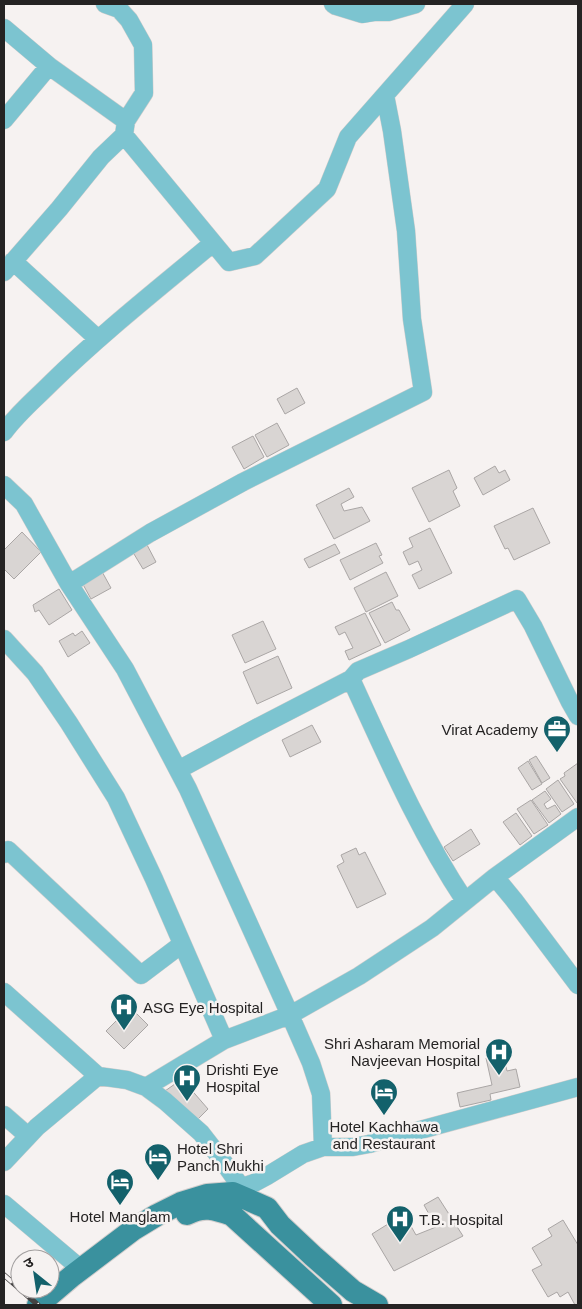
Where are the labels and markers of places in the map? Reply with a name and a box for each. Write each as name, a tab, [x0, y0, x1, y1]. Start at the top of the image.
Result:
office icon: Virat Academy	[542, 714, 572, 753]
place label: Virat Academy	[442, 721, 538, 738]
hospital icon: ASG Eye Hospital	[109, 992, 139, 1031]
place label: ASG Eye Hospital	[143, 999, 263, 1016]
place label: Shri Asharam Memorial Navjeevan Hospital	[324, 1035, 480, 1069]
hospital icon: Shri Asharam Memorial Navjeevan Hospital	[484, 1037, 514, 1076]
place label: Drishti Eye Hospital	[206, 1061, 279, 1095]
hospital icon: Drishti Eye Hospital	[172, 1063, 202, 1102]
hotel icon: Hotel Kachhawa and Restaurant	[369, 1077, 399, 1116]
place label: Hotel Kachhawa and Restaurant	[329, 1118, 439, 1152]
place label: Hotel Shri Panch Mukhi	[177, 1140, 264, 1174]
hotel icon: Hotel Shri Panch Mukhi	[143, 1142, 173, 1181]
hotel icon: Hotel Manglam	[105, 1167, 135, 1206]
hospital icon: T.B. Hospital	[385, 1204, 415, 1243]
place label: Hotel Manglam	[70, 1208, 170, 1225]
place label: T.B. Hospital	[419, 1211, 503, 1228]

